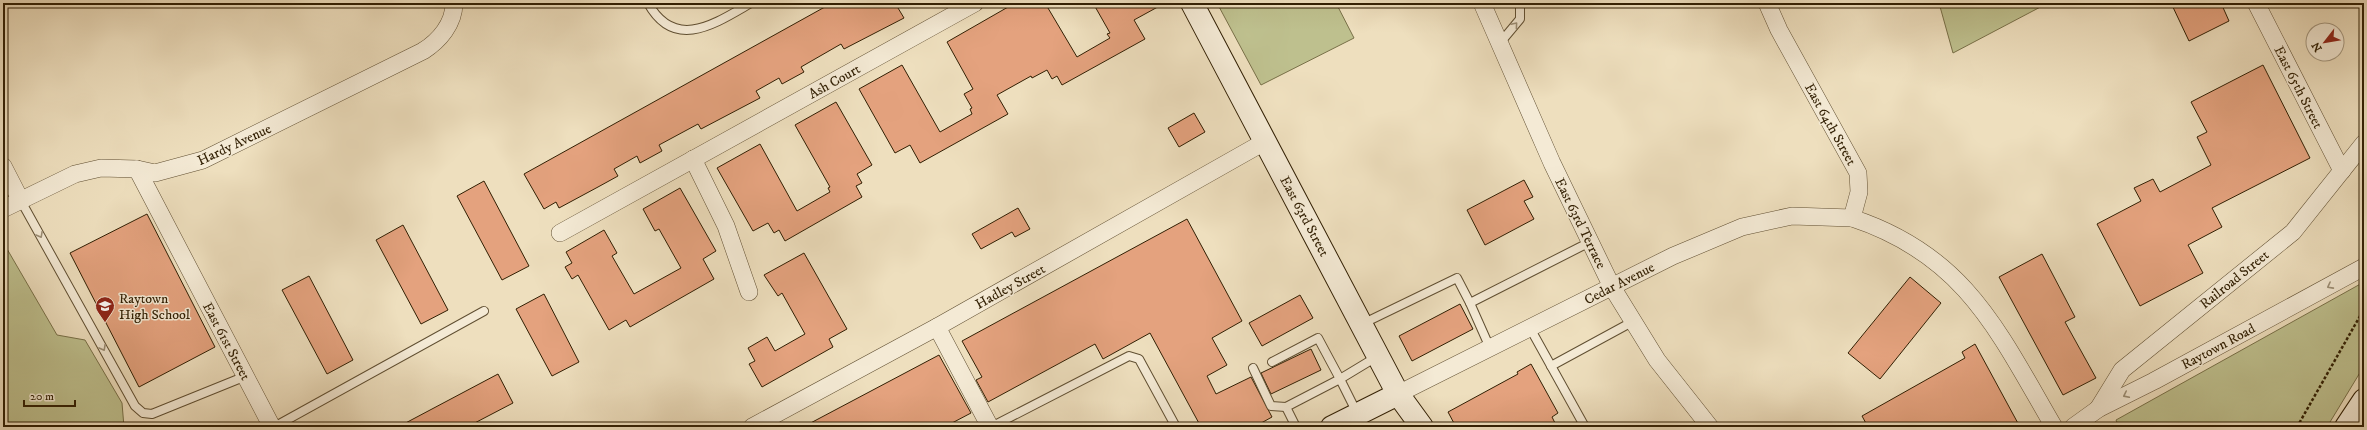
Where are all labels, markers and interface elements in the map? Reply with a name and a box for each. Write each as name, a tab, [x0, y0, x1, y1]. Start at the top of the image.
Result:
one-way arrow	[1510, 22, 1518, 30]
north arrow	[2305, 22, 2345, 62]
text: N	[2309, 39, 2326, 54]
street label: East 65th Street	[2270, 43, 2327, 132]
street label: Ash Court	[805, 60, 864, 103]
street label: East 64th Street	[1800, 80, 1860, 169]
street label: Hardy Avenue	[194, 120, 275, 170]
street label: East 63rd Street	[1275, 173, 1333, 260]
street label: East 63rd Terrace	[1550, 175, 1610, 272]
one-way arrow	[35, 231, 43, 238]
street label: Railroad Street	[2196, 246, 2273, 313]
street label: Cedar Avenue	[1581, 258, 1658, 309]
street label: Hadley Street	[972, 260, 1049, 314]
one-way arrow	[2327, 281, 2334, 288]
place label: Raytown High School	[119, 290, 191, 324]
school or university icon: Raytown High School	[94, 295, 116, 323]
street label: East 61st Street	[198, 299, 254, 384]
street label: Raytown Road	[2178, 320, 2259, 374]
one-way arrow	[99, 344, 106, 352]
scale bar	[24, 382, 75, 408]
text: 20 m	[30, 389, 54, 404]
one-way arrow	[2123, 390, 2130, 398]

